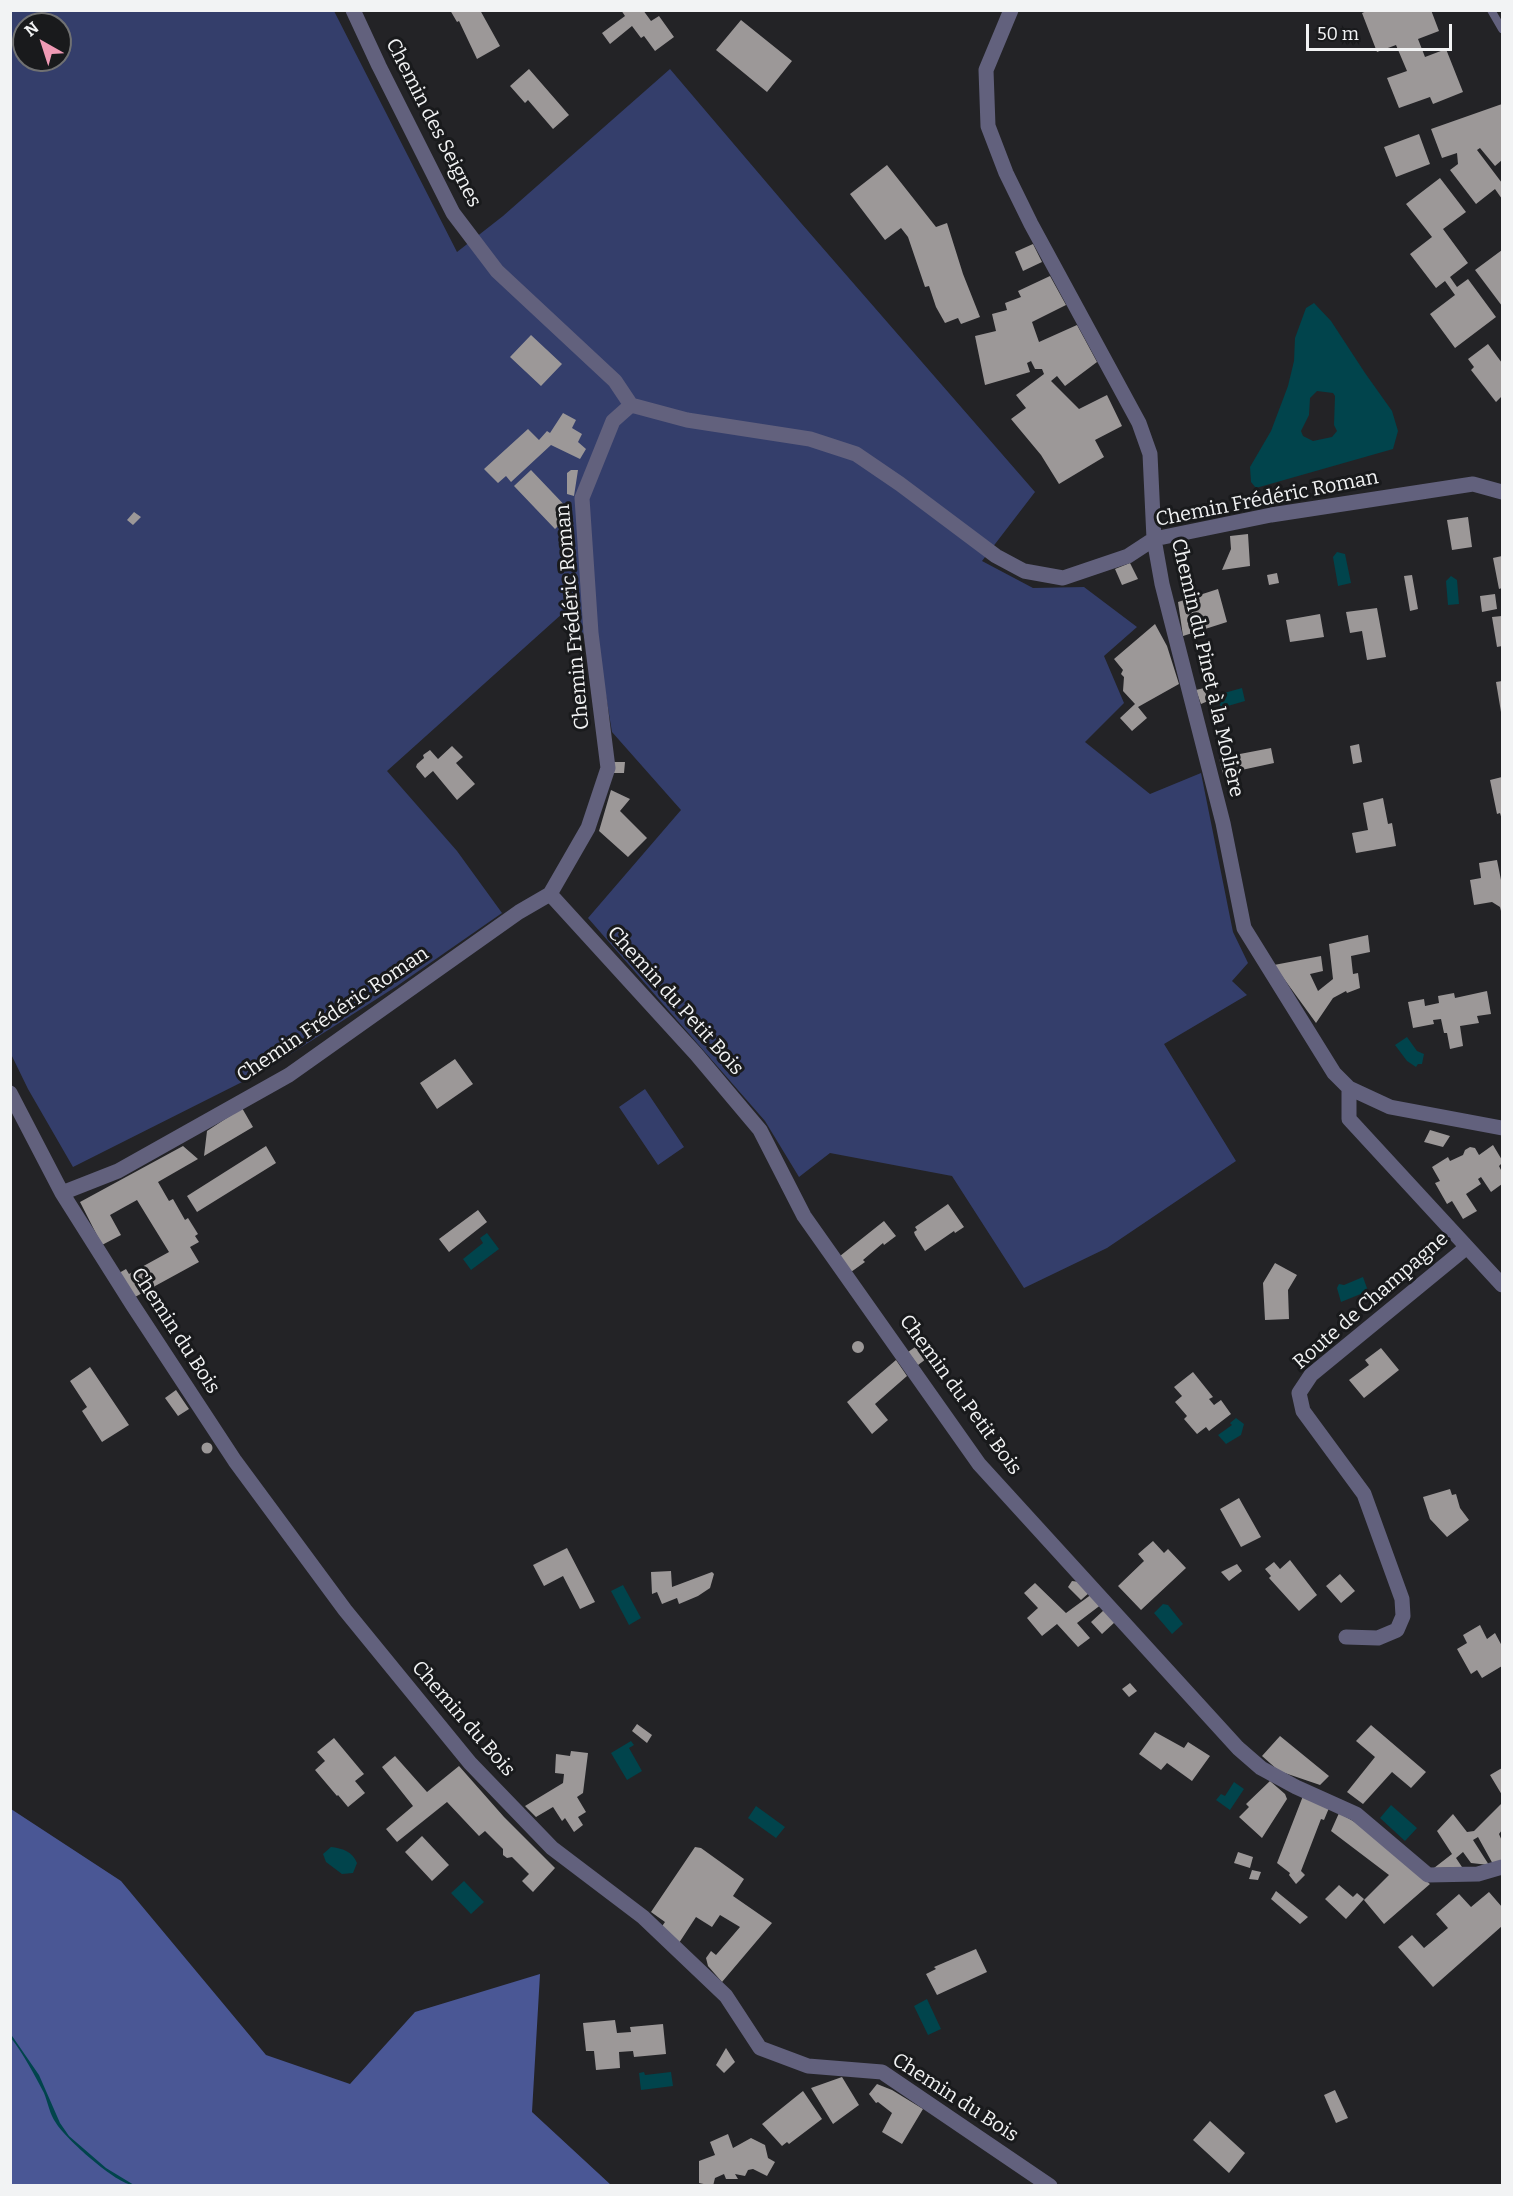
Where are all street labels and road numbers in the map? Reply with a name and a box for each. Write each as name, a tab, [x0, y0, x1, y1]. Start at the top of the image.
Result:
street label: Chemin des Seignes	[380, 34, 486, 212]
street label: Chemin Frédéric Roman	[1154, 466, 1380, 532]
street label: Chemin Frédéric Roman	[551, 503, 595, 731]
street label: Chemin du Pinet à la Molière	[1166, 536, 1248, 800]
street label: Chemin du Petit Bois	[602, 922, 748, 1080]
street label: Chemin Frédéric Roman	[233, 942, 433, 1088]
street label: Route de Champagne	[1289, 1227, 1453, 1375]
street label: Chemin du Bois	[125, 1264, 225, 1398]
street label: Chemin du Petit Bois	[894, 1310, 1026, 1480]
street label: Chemin du Bois	[406, 1656, 520, 1782]
street label: Chemin du Bois	[888, 2048, 1022, 2148]

